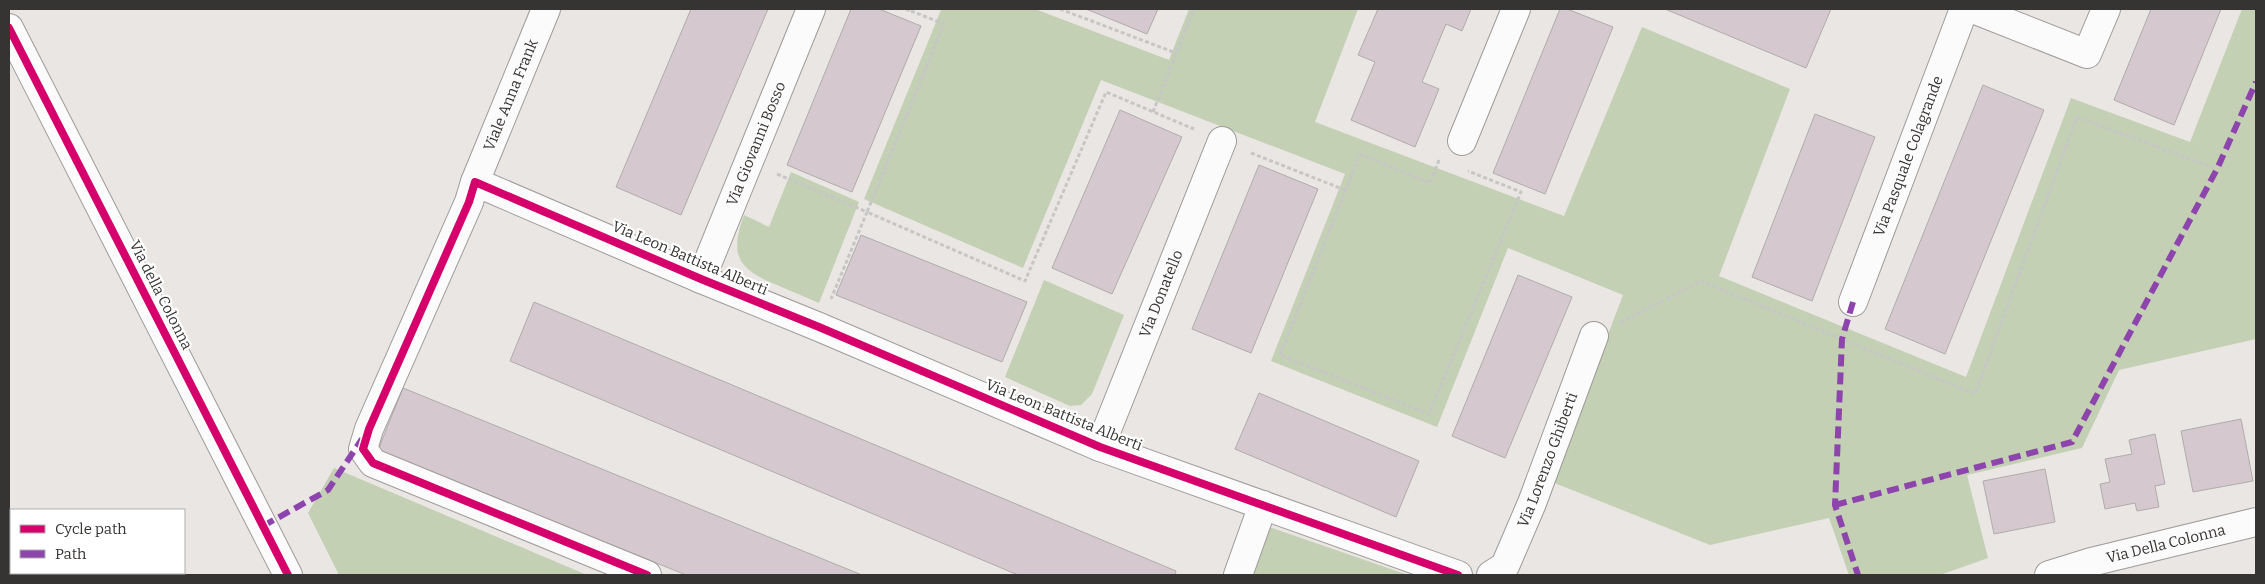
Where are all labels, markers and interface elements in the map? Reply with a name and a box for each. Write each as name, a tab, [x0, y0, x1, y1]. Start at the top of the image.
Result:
street label: Viale Anna Frank	[480, 36, 542, 153]
street label: Via Pasquale Colagrande	[1870, 73, 1947, 239]
street label: Via Giovanni Bosso	[723, 79, 789, 209]
street label: Via Leon Battista Alberti	[609, 217, 771, 299]
street label: Via della Colonna	[126, 237, 196, 353]
street label: Via Donatello	[1136, 247, 1187, 340]
street label: Via Leon Battista Alberti	[983, 375, 1145, 455]
street label: Via Lorenzo Ghiberti	[1514, 389, 1581, 530]
legend	[10, 509, 185, 574]
text: Cycle path	[55, 520, 127, 538]
street label: Via Della Colonna	[2105, 521, 2227, 567]
text: Path	[55, 545, 87, 563]

